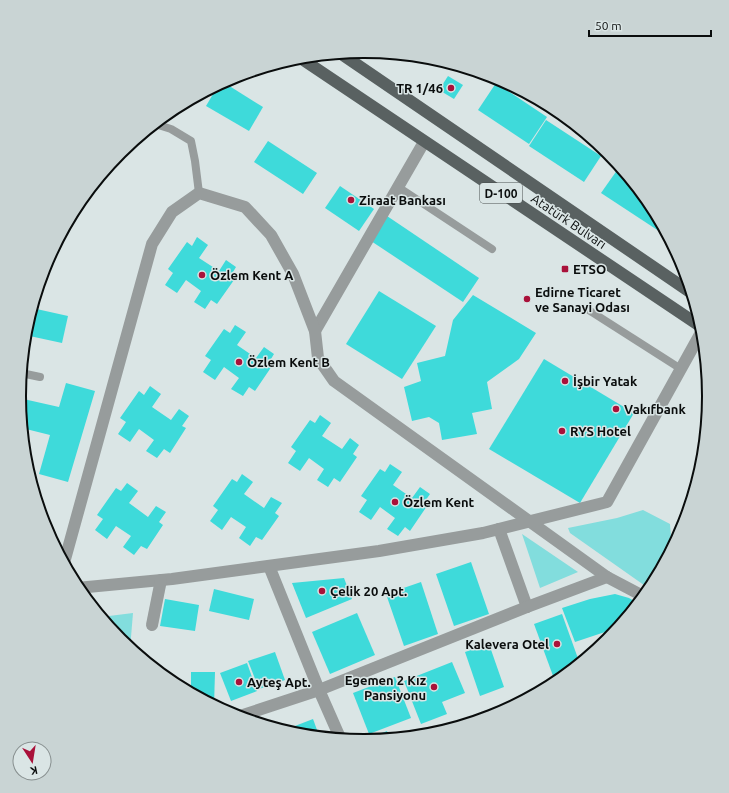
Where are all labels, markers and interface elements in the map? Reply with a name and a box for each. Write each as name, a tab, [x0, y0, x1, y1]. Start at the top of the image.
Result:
scale bar	[589, 12, 711, 38]
text: 50 m	[595, 19, 622, 32]
place label: TR 1/46	[396, 81, 443, 95]
marker: TR 1/46	[446, 83, 456, 93]
road number: D-100	[480, 183, 522, 203]
street label: Atatürk Bulvarı	[529, 191, 609, 251]
place label: Ziraat Bankası	[359, 193, 446, 207]
marker: Ziraat Bankası	[346, 195, 356, 205]
place label: ETSO	[573, 262, 606, 276]
marker: ETSO	[560, 264, 570, 274]
place label: Özlem Kent A	[210, 268, 294, 282]
marker: Özlem Kent A	[197, 270, 207, 280]
place label: Edirne Ticaret ve Sanayi Odası	[535, 285, 630, 314]
marker: Edirne Ticaret ve Sanayi Odası	[522, 294, 532, 304]
place label: Özlem Kent B	[247, 355, 330, 369]
marker: Özlem Kent B	[234, 357, 244, 367]
place label: İşbir Yatak	[573, 374, 638, 390]
marker: İşbir Yatak	[560, 376, 570, 386]
place label: Vakıfbank	[624, 402, 686, 416]
marker: Vakıfbank	[611, 404, 621, 414]
place label: RYS Hotel	[570, 424, 631, 438]
marker: RYS Hotel	[557, 426, 567, 436]
place label: Özlem Kent	[403, 495, 475, 509]
marker: Özlem Kent	[390, 497, 400, 507]
place label: Çelik 20 Apt.	[330, 584, 407, 599]
marker: Çelik 20 Apt.	[317, 586, 327, 596]
place label: Kalevera Otel	[465, 637, 549, 651]
marker: Kalevera Otel	[552, 639, 562, 649]
place label: Egemen 2 Kız Pansiyonu	[345, 673, 426, 702]
place label: Ayteş Apt.	[247, 675, 311, 691]
marker: Ayteş Apt.	[234, 677, 244, 687]
marker: Egemen 2 Kız Pansiyonu	[429, 682, 439, 692]
north arrow	[12, 741, 52, 781]
text: K	[29, 764, 39, 778]

